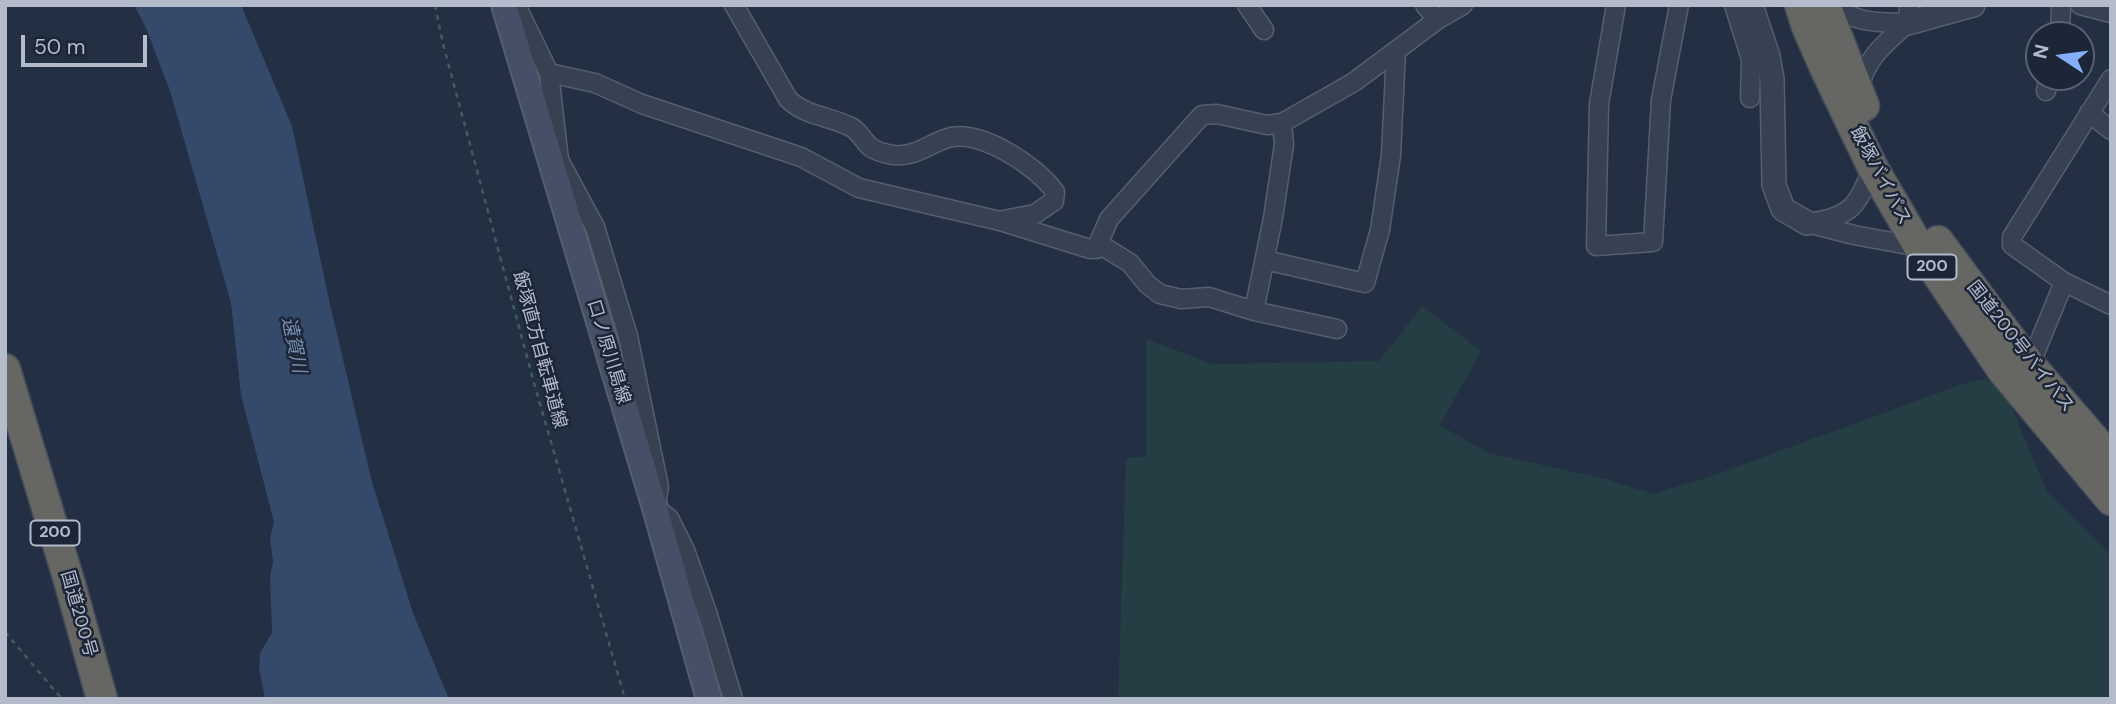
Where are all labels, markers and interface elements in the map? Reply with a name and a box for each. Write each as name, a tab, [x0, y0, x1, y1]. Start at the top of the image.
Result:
scale bar	[24, 21, 150, 65]
north arrow	[2025, 21, 2095, 91]
text: 50 m	[34, 33, 85, 61]
text: N	[2027, 42, 2055, 61]
street label: 飯塚バイパス	[1845, 123, 1915, 229]
road number: 200	[1908, 255, 1956, 280]
street label: 飯塚直方自転車道線	[508, 269, 570, 431]
street label: 国道200号バイパス	[1962, 277, 2078, 417]
street label: 口ノ原川島線	[582, 297, 634, 407]
water label: 遠賀川	[276, 315, 310, 375]
road number: 200	[30, 520, 80, 546]
street label: 国道200号	[55, 568, 101, 660]

